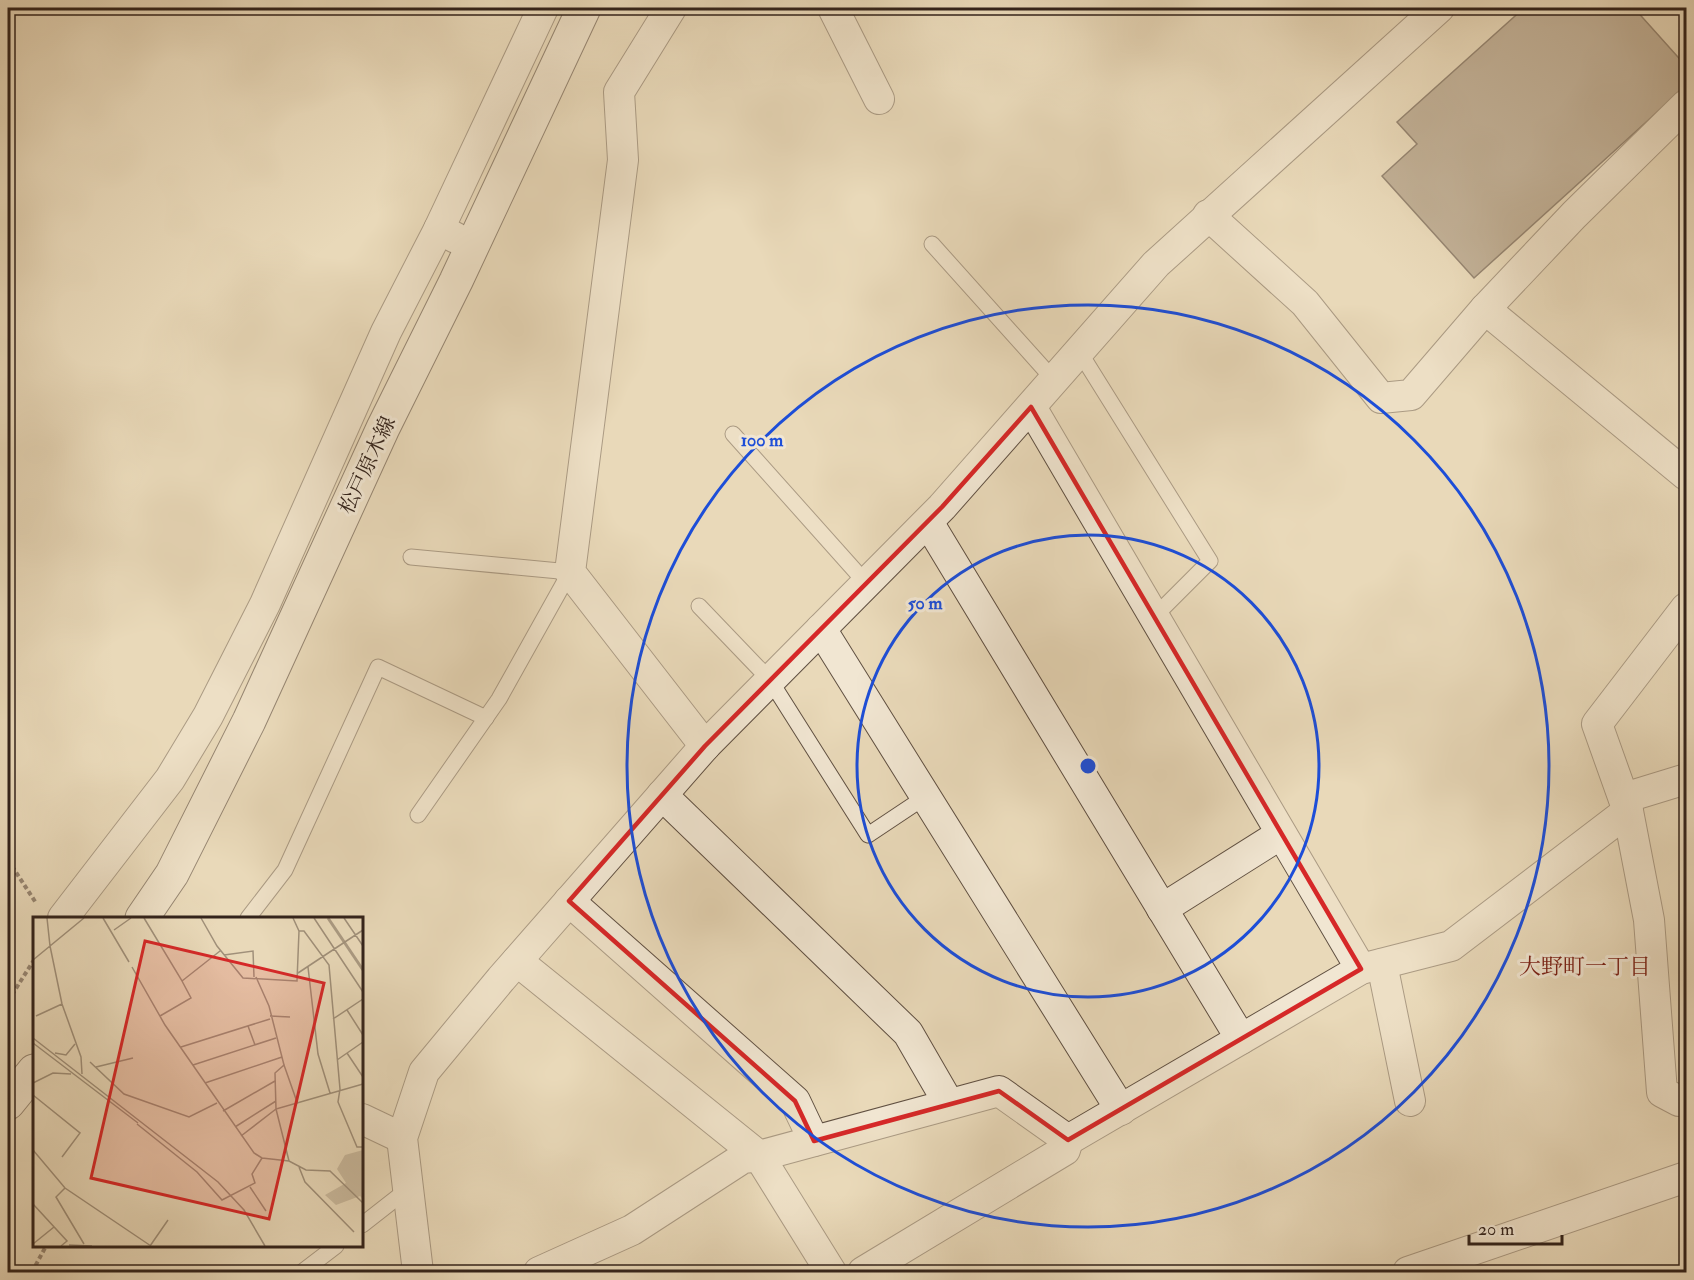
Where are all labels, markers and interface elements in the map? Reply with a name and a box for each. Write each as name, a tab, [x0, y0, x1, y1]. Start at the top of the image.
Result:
street label: 松戸原木線	[333, 412, 402, 518]
text: 100 m	[741, 429, 784, 452]
text: 50 m	[908, 592, 943, 615]
centre of rings	[1078, 756, 1098, 776]
inset map	[33, 917, 363, 1247]
district label: 大野町一丁目	[1519, 953, 1651, 981]
scale bar	[1469, 1208, 1562, 1246]
text: 20 m	[1478, 1218, 1514, 1241]

